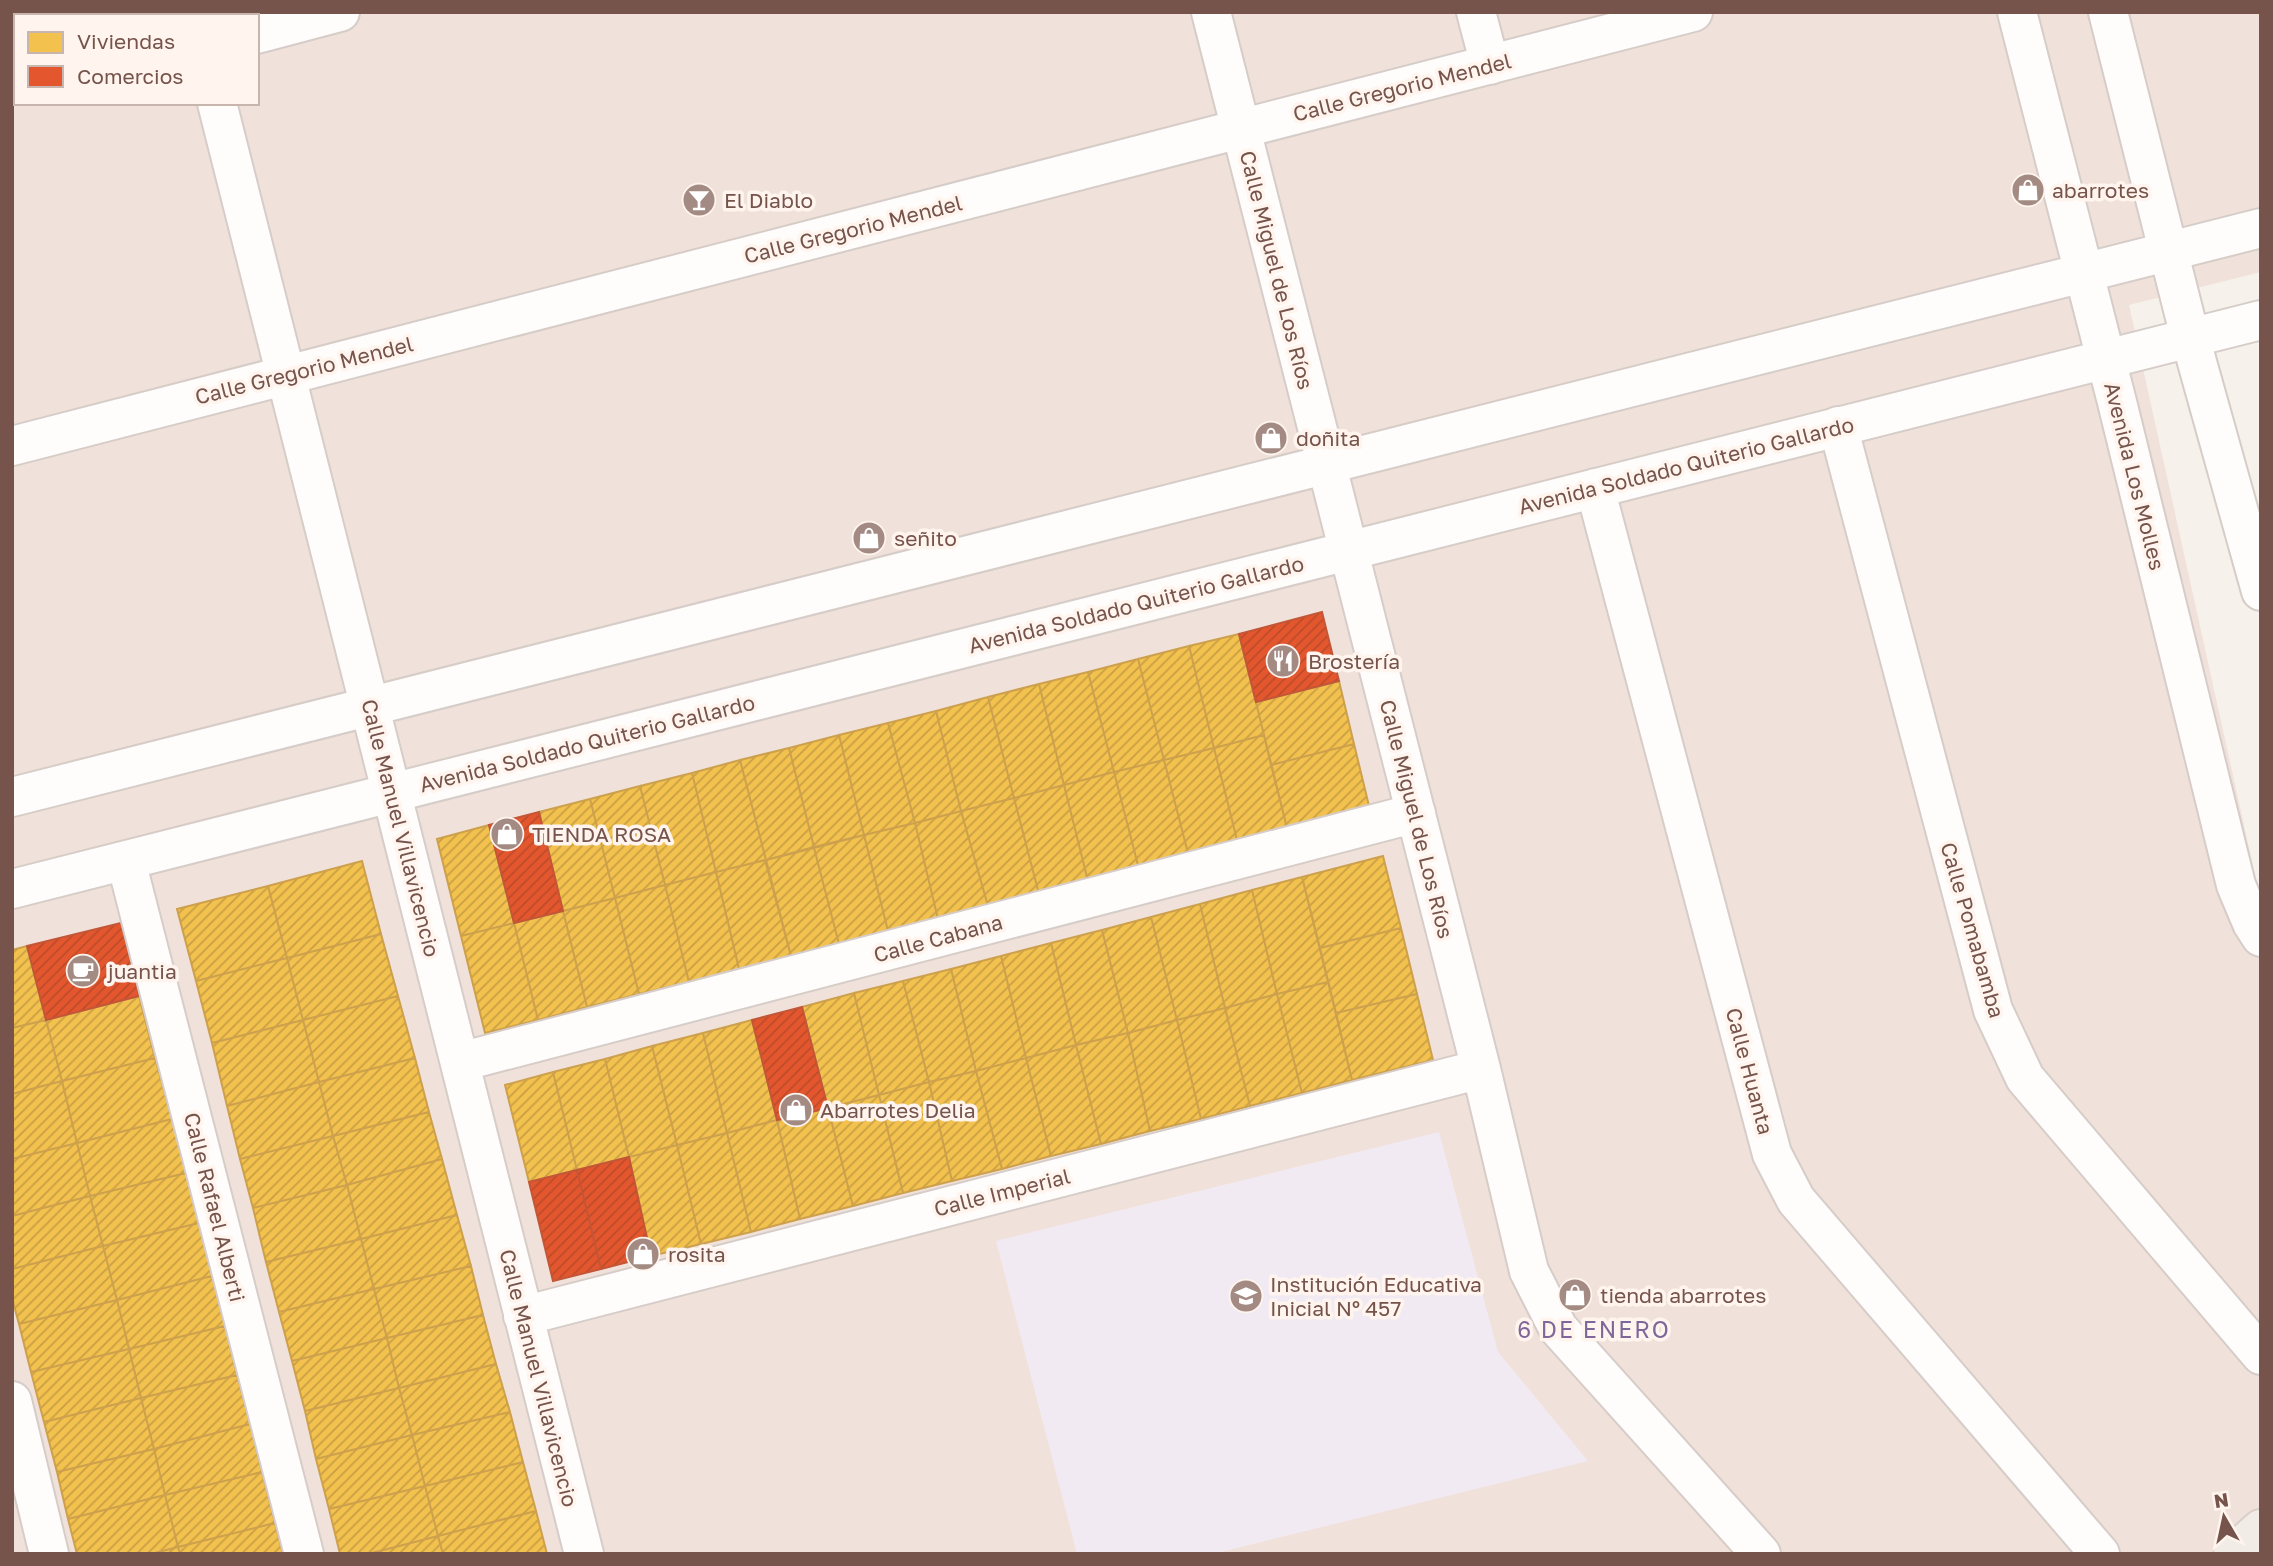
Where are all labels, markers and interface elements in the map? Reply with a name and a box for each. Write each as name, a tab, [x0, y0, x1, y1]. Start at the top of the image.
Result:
legend	[14, 14, 259, 105]
text: Viviendas	[77, 28, 175, 54]
street label: Calle Gregorio Mendel	[1290, 47, 1514, 127]
text: Comercios	[77, 63, 183, 89]
street label: Calle Miguel de Los Ríos	[1235, 148, 1319, 392]
shop icon: abarrotes	[2009, 171, 2047, 209]
place label: abarrotes	[2052, 177, 2149, 203]
bar icon: El Diablo	[680, 181, 718, 219]
place label: El Diablo	[724, 187, 813, 213]
street label: Calle Gregorio Mendel	[741, 189, 965, 269]
street label: Calle Gregorio Mendel	[192, 330, 416, 410]
street label: Avenida Los Molles	[2099, 379, 2171, 573]
street label: Avenida Soldado Quiterio Gallardo	[1516, 411, 1856, 519]
shop icon: doñita	[1252, 419, 1290, 457]
place label: doñita	[1296, 425, 1360, 451]
shop icon: señito	[850, 519, 888, 557]
place label: señito	[894, 525, 957, 551]
street label: Avenida Soldado Quiterio Gallardo	[966, 550, 1306, 658]
restaurant icon: Brostería	[1264, 642, 1302, 680]
place label: Brostería	[1308, 648, 1400, 674]
street label: Avenida Soldado Quiterio Gallardo	[417, 689, 757, 797]
street label: Calle Manuel Villavicencio	[356, 696, 446, 960]
street label: Calle Miguel de Los Ríos	[1375, 697, 1459, 941]
shop icon: TIENDA ROSA	[488, 815, 526, 853]
place label: TIENDA ROSA	[532, 821, 671, 847]
street label: Calle Pomabamba	[1935, 839, 2011, 1021]
street label: Calle Cabana	[871, 908, 1005, 968]
cafe icon: juantia	[64, 952, 102, 990]
place label: juantia	[107, 958, 177, 984]
street label: Calle Huanta	[1721, 1005, 1779, 1137]
shop icon: Abarrotes Delia	[777, 1091, 815, 1129]
place label: Abarrotes Delia	[820, 1097, 976, 1123]
street label: Calle Rafael Alberti	[179, 1110, 251, 1304]
street label: Calle Imperial	[931, 1163, 1073, 1221]
shop icon: rosita	[624, 1235, 662, 1273]
place label: rosita	[668, 1241, 726, 1267]
street label: Calle Manuel Villavicencio	[494, 1246, 584, 1510]
place label: Institución Educativa Inicial Nº 457	[1270, 1271, 1482, 1321]
shop icon: tienda abarrotes	[1556, 1276, 1594, 1314]
school or university icon: Institución Educativa Inicial Nº 457	[1227, 1277, 1265, 1315]
place label: tienda abarrotes	[1600, 1282, 1766, 1308]
district label: 6 DE ENERO	[1517, 1315, 1671, 1343]
north arrow	[2189, 1482, 2259, 1552]
text: N	[2212, 1487, 2230, 1512]

